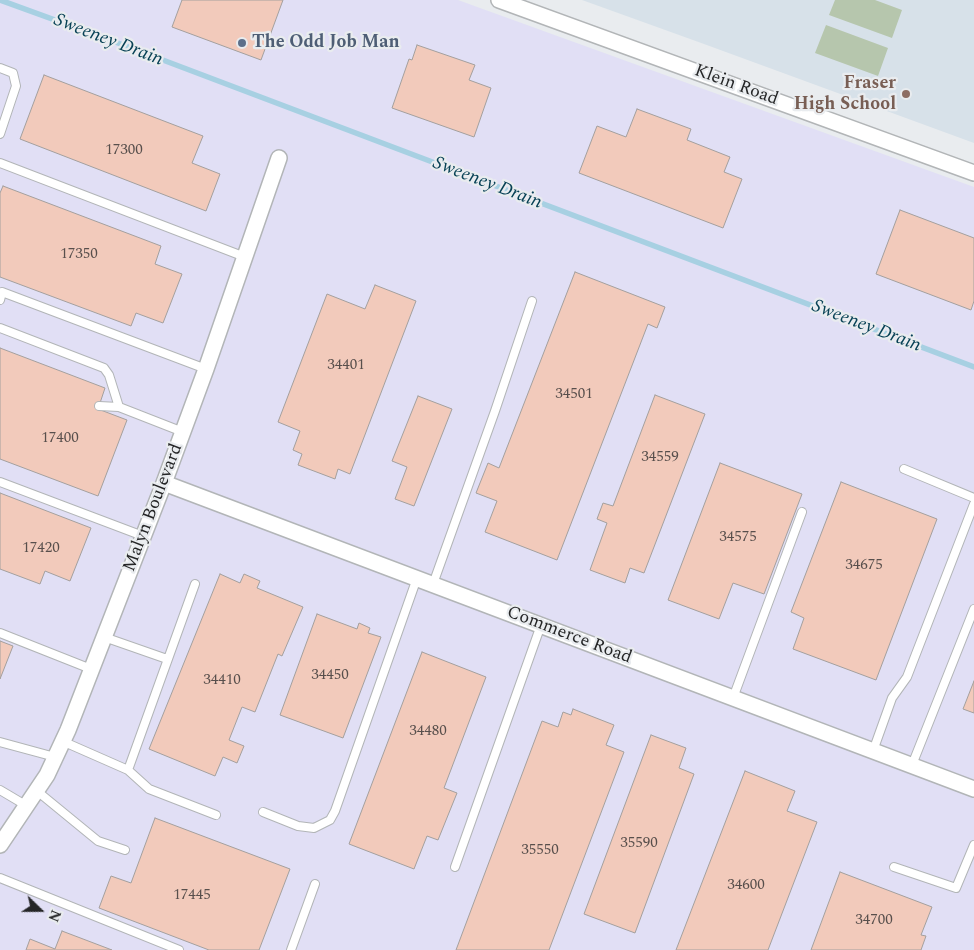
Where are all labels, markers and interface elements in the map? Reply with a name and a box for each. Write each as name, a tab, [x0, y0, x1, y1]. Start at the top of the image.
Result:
water label: Sweeney Drain	[50, 10, 166, 72]
place label: The Odd Job Man	[252, 32, 400, 54]
marker: The Odd Job Man	[236, 37, 248, 49]
street label: Klein Road	[691, 61, 781, 111]
place label: Fraser High School	[794, 73, 896, 116]
marker: Fraser High School	[900, 88, 912, 100]
house number: 17300	[105, 142, 143, 160]
water label: Sweeney Drain	[429, 153, 545, 215]
house number: 17350	[60, 246, 98, 264]
water label: Sweeney Drain	[808, 296, 924, 358]
house number: 34401	[327, 357, 365, 375]
house number: 34501	[555, 386, 593, 404]
house number: 17400	[41, 430, 79, 448]
street label: Malyn Boulevard	[120, 441, 188, 575]
house number: 34559	[641, 449, 679, 467]
house number: 34575	[719, 529, 757, 547]
house number: 17420	[22, 540, 60, 558]
house number: 34675	[845, 557, 883, 575]
street label: Commerce Road	[504, 602, 634, 670]
house number: 34450	[311, 667, 349, 685]
house number: 34410	[203, 672, 241, 690]
house number: 34480	[409, 723, 447, 741]
house number: 35590	[620, 835, 658, 853]
house number: 35550	[521, 842, 559, 860]
house number: 34600	[727, 877, 765, 895]
north arrow	[15, 885, 65, 935]
house number: 17445	[173, 887, 211, 905]
text: N	[42, 907, 66, 925]
house number: 34700	[855, 912, 893, 930]

